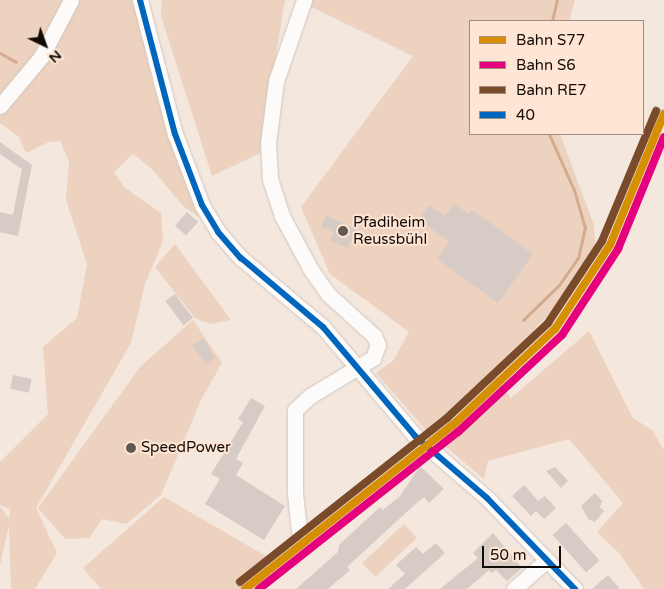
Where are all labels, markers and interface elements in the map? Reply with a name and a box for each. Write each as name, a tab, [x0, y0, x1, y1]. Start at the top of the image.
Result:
north arrow	[20, 20, 70, 70]
legend	[469, 20, 644, 135]
text: Bahn S77	[516, 31, 585, 49]
text: N	[46, 46, 65, 67]
text: Bahn S6	[516, 56, 576, 74]
text: Bahn RE7	[516, 81, 587, 99]
text: 40	[516, 106, 535, 124]
place label: Pfadiheim Reussbühl	[353, 213, 427, 248]
marker: Pfadiheim Reussbühl	[337, 225, 349, 237]
place label: SpeedPower	[141, 439, 231, 457]
marker: SpeedPower	[125, 442, 137, 454]
scale bar	[484, 536, 563, 568]
text: 50 m	[490, 546, 527, 564]

